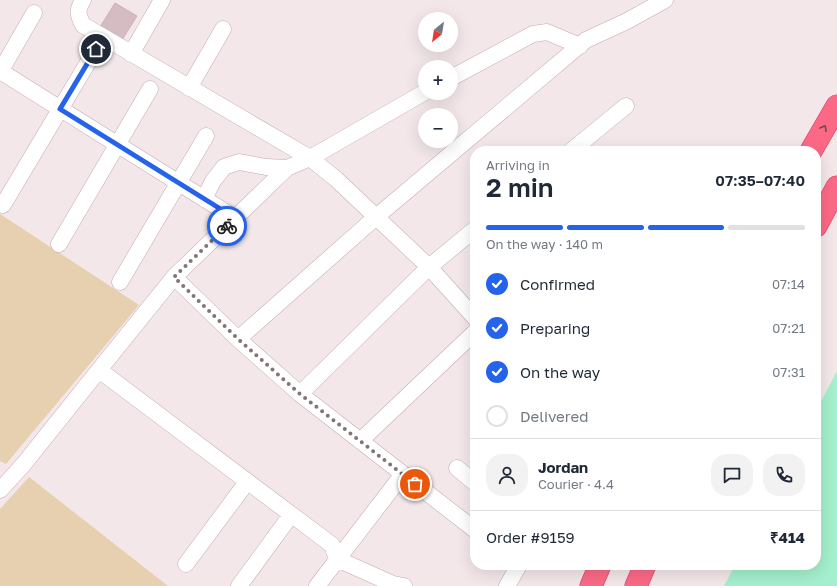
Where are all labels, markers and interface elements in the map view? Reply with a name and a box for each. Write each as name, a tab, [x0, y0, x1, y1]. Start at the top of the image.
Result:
north arrow	[418, 12, 458, 52]
map controls	[418, 12, 458, 148]
pin	[79, 32, 113, 66]
icon: home	[85, 38, 107, 60]
button: +	[418, 60, 458, 100]
button: −	[418, 108, 458, 148]
one-way arrow	[820, 125, 827, 132]
text: Arriving in	[486, 157, 550, 173]
text: 07:35–07:40	[715, 171, 805, 189]
text: 2 min	[486, 172, 554, 203]
courier	[207, 206, 247, 246]
icon: bike	[216, 215, 238, 237]
text: On the way · 140 m	[486, 236, 603, 252]
icon: check	[486, 273, 508, 295]
text: Confirmed	[520, 275, 595, 293]
text: 07:14	[772, 276, 805, 292]
icon: check	[486, 317, 508, 339]
text: Preparing	[520, 319, 590, 337]
text: 07:21	[772, 320, 805, 336]
icon: check	[486, 361, 508, 383]
text: On the way	[520, 363, 600, 381]
text: 07:31	[772, 364, 805, 380]
text: Delivered	[520, 407, 588, 425]
button: person	[486, 454, 528, 496]
button: chat	[711, 454, 753, 496]
button: phone	[763, 454, 805, 496]
text: Jordan	[538, 458, 588, 476]
pin	[398, 467, 432, 501]
icon: bag	[404, 473, 426, 495]
text: Courier · 4.4	[538, 476, 614, 492]
text: Order #9159	[486, 528, 575, 546]
text: ₹414	[770, 528, 805, 546]

